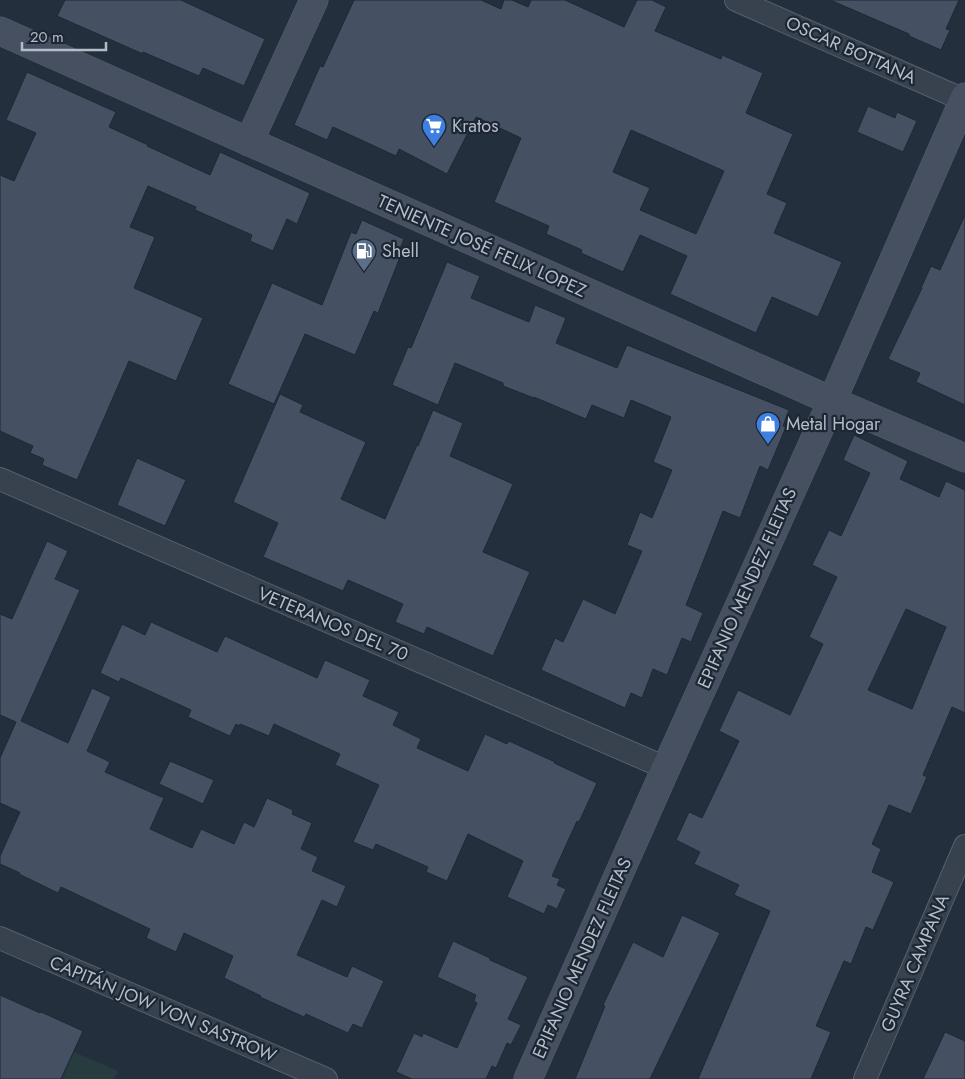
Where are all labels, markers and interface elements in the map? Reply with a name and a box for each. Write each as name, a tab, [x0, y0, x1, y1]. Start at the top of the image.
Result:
street label: OSCAR BOTTANA	[782, 10, 921, 90]
scale bar	[22, 20, 106, 52]
text: 20 m	[30, 26, 64, 48]
supermarket icon: Kratos	[421, 113, 447, 147]
place label: Kratos	[452, 113, 498, 139]
street label: TENIENTE JOSÉ FELIX LOPEZ	[373, 188, 591, 304]
fuel station icon: Shell	[351, 238, 377, 272]
place label: Shell	[382, 238, 419, 264]
shop icon: Metal Hogar	[755, 411, 781, 445]
place label: Metal Hogar	[786, 411, 881, 437]
street label: EPIFANIO MENDEZ FLEITAS	[691, 483, 803, 693]
street label: VETERANOS DEL 70	[254, 581, 413, 668]
street label: EPIFANIO MENDEZ FLEITAS	[526, 853, 638, 1063]
street label: GUYRA CAMPANA	[874, 890, 956, 1036]
street label: CAPITÁN JOW VON SASTROW	[46, 949, 281, 1069]

